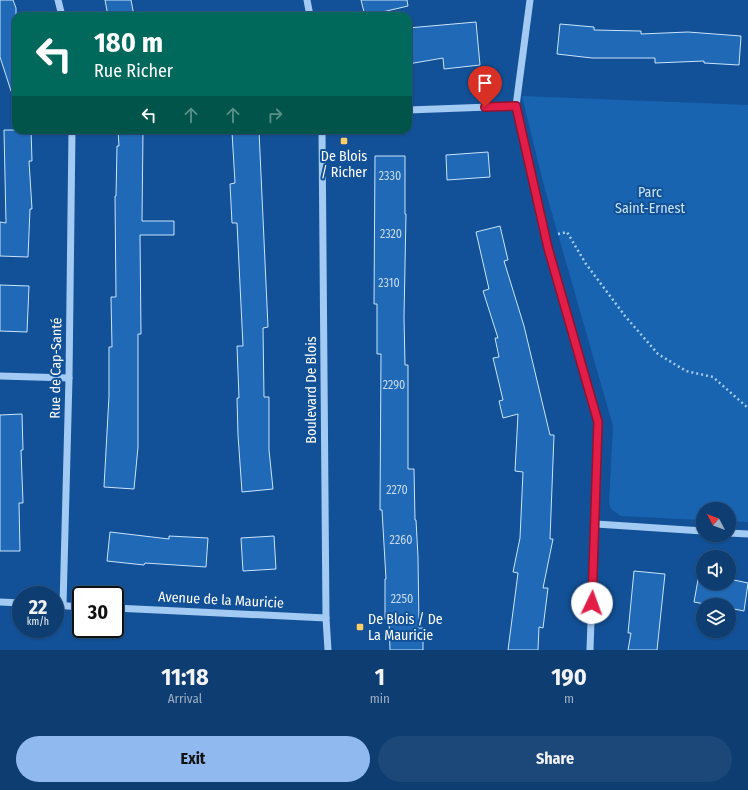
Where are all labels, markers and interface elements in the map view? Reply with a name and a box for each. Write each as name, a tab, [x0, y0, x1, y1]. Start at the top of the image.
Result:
text: 180 m	[94, 26, 163, 59]
icon: left	[28, 28, 80, 80]
text: Rue Richer	[94, 60, 173, 82]
pin	[468, 66, 502, 107]
icon: arrive	[474, 72, 496, 94]
icon: left	[138, 104, 160, 126]
icon: ahead	[180, 104, 202, 126]
icon: ahead	[222, 104, 244, 126]
icon: right	[264, 104, 286, 126]
marker: De Blois / Richer	[339, 136, 349, 146]
place label: De Blois / Richer	[321, 148, 367, 181]
house number: 2330	[379, 169, 401, 183]
park label: Parc Saint-Ernest	[615, 184, 685, 217]
house number: 2320	[380, 227, 402, 241]
house number: 2310	[378, 276, 400, 290]
street label: Rue de Cap-Santé	[47, 317, 65, 419]
street label: Boulevard De Blois	[303, 336, 320, 444]
house number: 2290	[383, 378, 405, 392]
house number: 2270	[386, 483, 408, 497]
north arrow	[696, 502, 736, 542]
map controls	[696, 502, 736, 638]
house number: 2260	[390, 533, 412, 547]
button: sound	[696, 550, 736, 590]
position arrow	[571, 582, 613, 624]
speed limit sign: 30	[72, 586, 124, 638]
street label: Avenue de la Mauricie	[158, 588, 284, 612]
house number: 2250	[391, 592, 413, 606]
text: 22	[29, 595, 47, 619]
button: layers	[696, 598, 736, 638]
place label: De Blois / De La Mauricie	[368, 611, 443, 644]
text: km/h	[27, 616, 49, 628]
marker: De Blois / De La Mauricie	[355, 622, 365, 632]
text: 11:18	[161, 663, 209, 691]
text: 1	[375, 663, 385, 691]
text: 190	[551, 663, 587, 691]
text: Arrival	[168, 691, 202, 706]
text: min	[370, 691, 390, 706]
text: m	[564, 691, 574, 706]
button: Exit	[16, 736, 370, 782]
button: Share	[378, 736, 732, 782]

